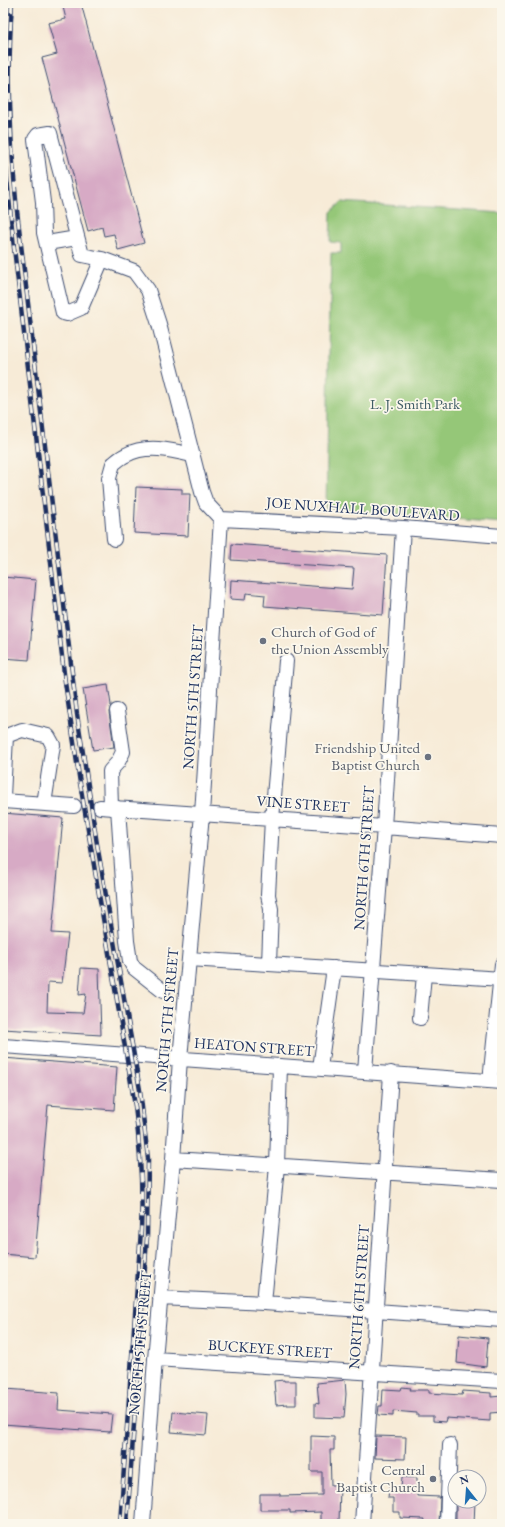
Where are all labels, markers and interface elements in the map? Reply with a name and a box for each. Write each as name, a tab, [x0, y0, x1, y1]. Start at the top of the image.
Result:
park label: L. J. Smith Park	[370, 394, 461, 413]
street label: JOE NUXHALL BOULEVARD	[264, 492, 460, 525]
place label: Church of God of the Union Assembly	[271, 622, 389, 658]
street label: NORTH 5TH STREET	[178, 623, 207, 770]
marker: Church of God of the Union Assembly	[258, 636, 268, 646]
place label: Friendship United Baptist Church	[315, 738, 420, 774]
marker: Friendship United Baptist Church	[423, 752, 433, 762]
street label: NORTH 6TH STREET	[349, 784, 378, 931]
street label: VINE STREET	[256, 791, 351, 816]
street label: NORTH 5TH STREET	[151, 946, 182, 1093]
street label: HEATON STREET	[193, 1033, 316, 1060]
street label: NORTH 6TH STREET	[344, 1223, 373, 1370]
street label: NORTH 5TH STREET	[124, 1269, 155, 1416]
street label: BUCKEYE STREET	[208, 1335, 333, 1362]
place label: Central Baptist Church	[336, 1460, 425, 1496]
north arrow	[447, 1469, 487, 1509]
text: N	[458, 1471, 470, 1487]
marker: Central Baptist Church	[428, 1474, 438, 1484]

